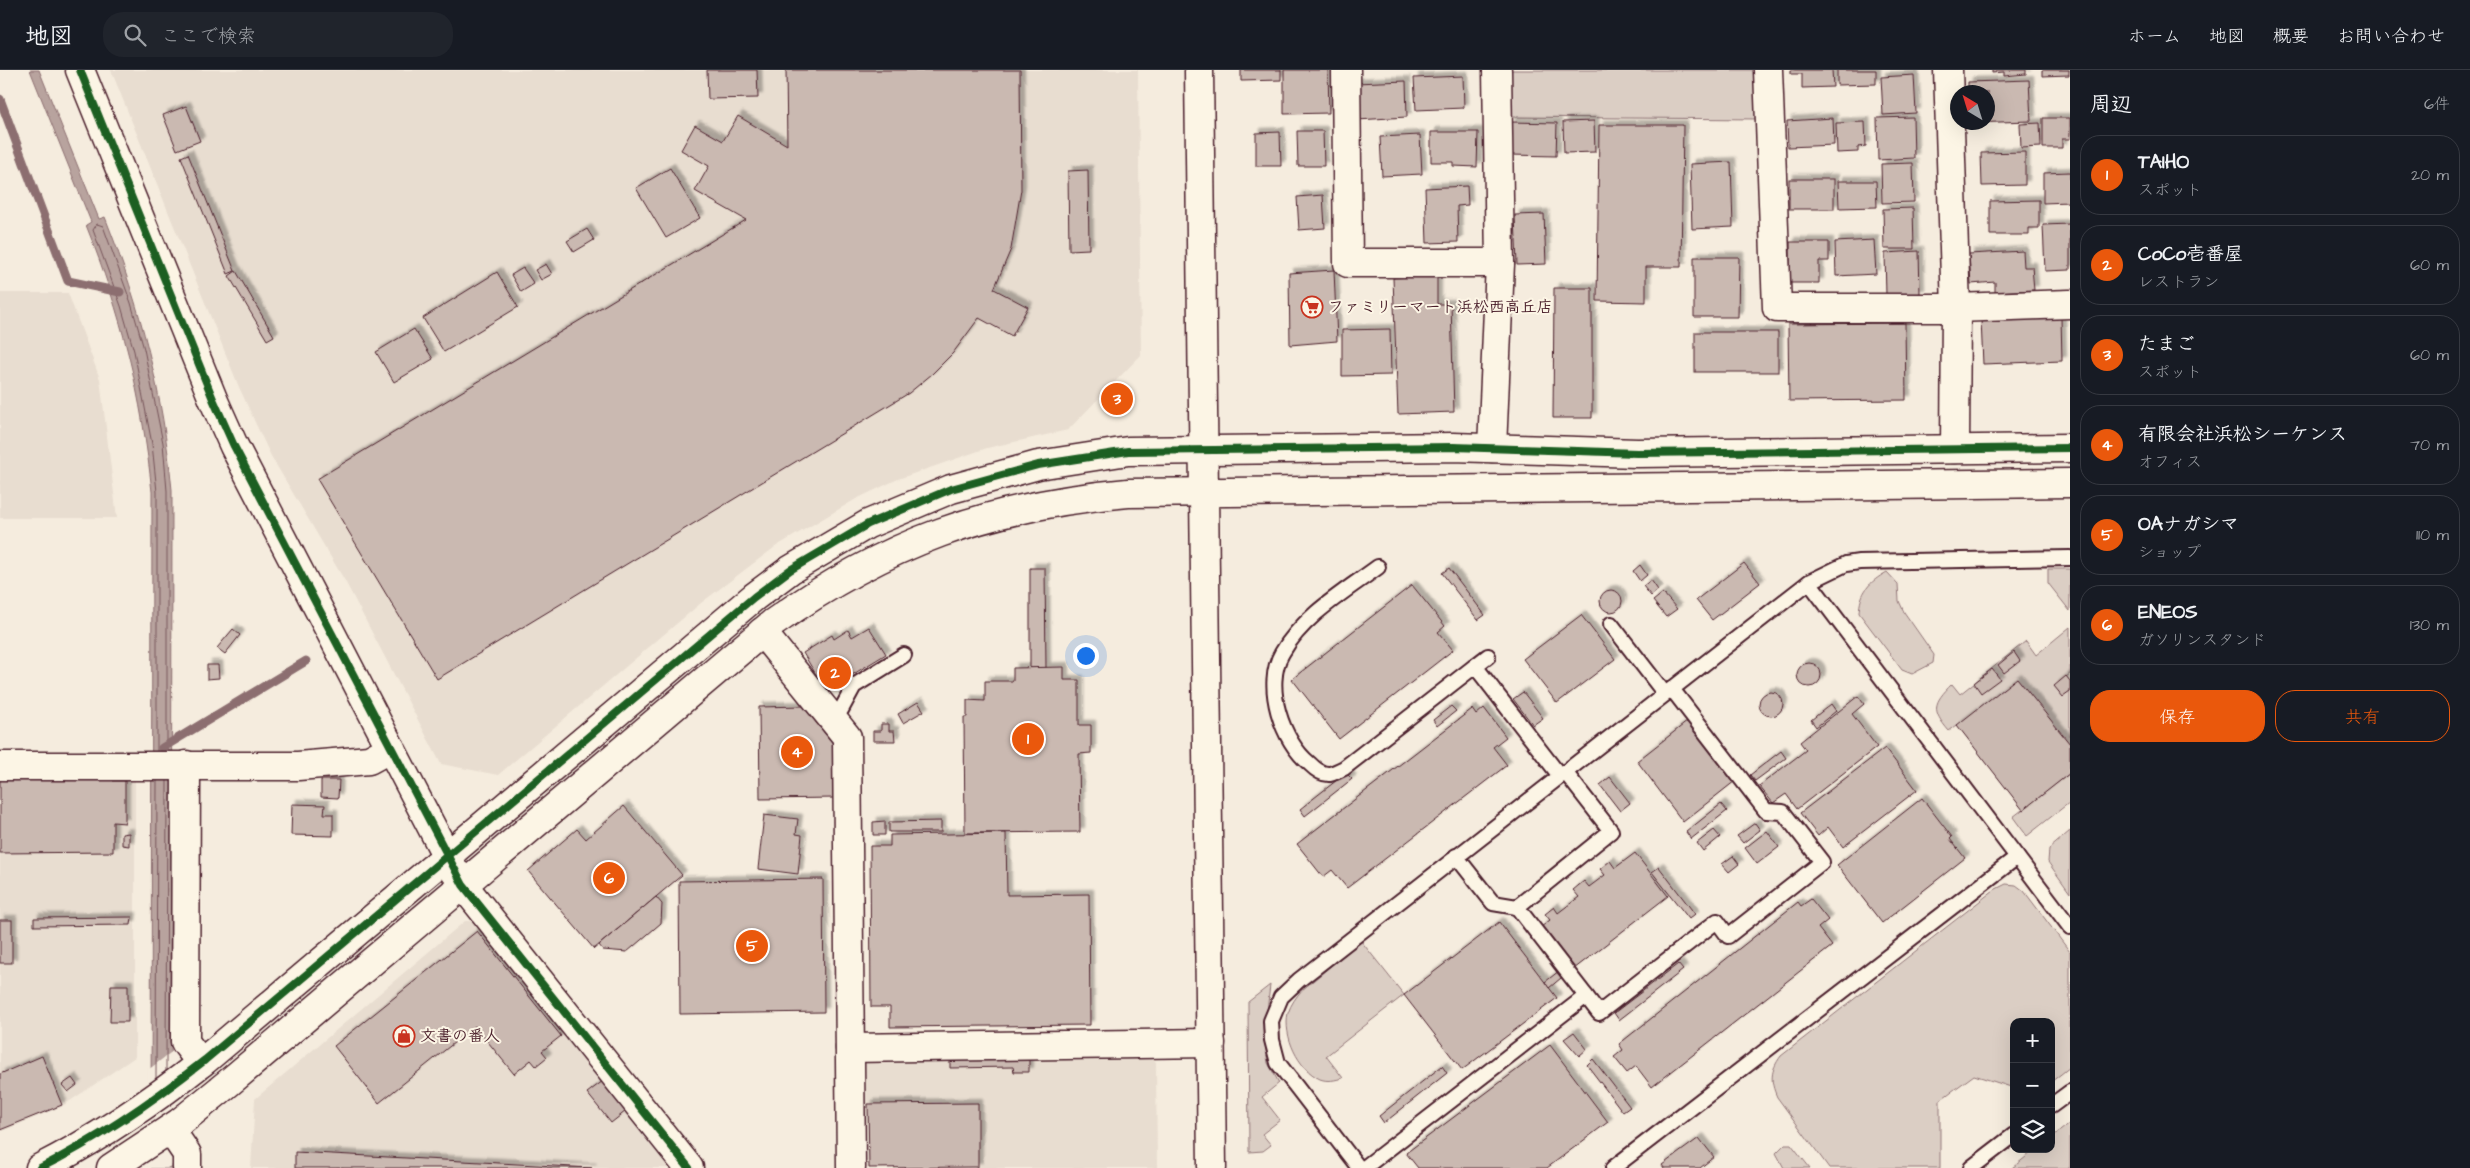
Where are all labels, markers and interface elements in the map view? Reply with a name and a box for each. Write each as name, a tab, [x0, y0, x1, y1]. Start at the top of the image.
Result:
search box	[103, 12, 453, 57]
text: 地図	[25, 20, 73, 54]
icon: search	[121, 21, 149, 49]
text: ここで検索	[161, 23, 256, 50]
text: ホーム	[2128, 24, 2181, 49]
text: 地図	[2209, 24, 2245, 49]
text: 概要	[2273, 24, 2309, 49]
text: お問い合わせ	[2337, 24, 2445, 49]
north arrow	[1950, 85, 1995, 130]
text: 周辺	[2090, 90, 2132, 119]
text: 6件	[2424, 93, 2450, 115]
text: TAIHO	[2138, 149, 2189, 176]
text: 1	[2106, 164, 2108, 186]
text: 20 m	[2411, 164, 2449, 186]
text: スポット	[2138, 179, 2202, 201]
text: CoCo壱番屋	[2138, 241, 2243, 268]
text: 2	[2102, 254, 2112, 276]
text: 60 m	[2410, 254, 2449, 276]
text: レストラン	[2138, 271, 2219, 293]
supermarket icon: ファミリーマート浜松西高丘店	[1300, 295, 1324, 319]
place label: ファミリーマート浜松西高丘店	[1328, 296, 1553, 318]
text: たまご	[2138, 331, 2195, 358]
text: 3	[2103, 344, 2111, 366]
text: 60 m	[2410, 344, 2449, 366]
text: スポット	[2138, 361, 2202, 383]
pin: 3	[1101, 380, 1133, 418]
text: 有限会社浜松シーケンス	[2138, 421, 2347, 448]
text: 4	[2102, 434, 2112, 456]
text: 70 m	[2410, 434, 2449, 456]
text: オフィス	[2138, 451, 2202, 473]
text: OAナガシマ	[2138, 511, 2239, 538]
text: 5	[2101, 524, 2113, 546]
text: 110 m	[2416, 524, 2449, 546]
text: ショップ	[2138, 541, 2201, 563]
text: ENEOS	[2138, 599, 2197, 626]
text: 6	[2102, 614, 2112, 636]
text: 130 m	[2410, 614, 2449, 636]
text: ガソリンスタンド	[2138, 629, 2266, 651]
your location	[1073, 643, 1099, 669]
pin: 2	[819, 654, 851, 692]
button: 保存	[2090, 690, 2265, 742]
button: 共有	[2275, 690, 2450, 742]
pin: 1	[1012, 720, 1044, 758]
pin: 4	[781, 733, 813, 771]
pin: 6	[593, 859, 625, 897]
pin: 5	[736, 927, 768, 965]
map controls	[2010, 1018, 2055, 1153]
button: +	[2010, 1018, 2055, 1063]
shop icon: 文書の番人	[392, 1024, 416, 1048]
place label: 文書の番人	[420, 1025, 500, 1047]
button: −	[2010, 1063, 2055, 1108]
button: layers	[2010, 1108, 2055, 1153]

